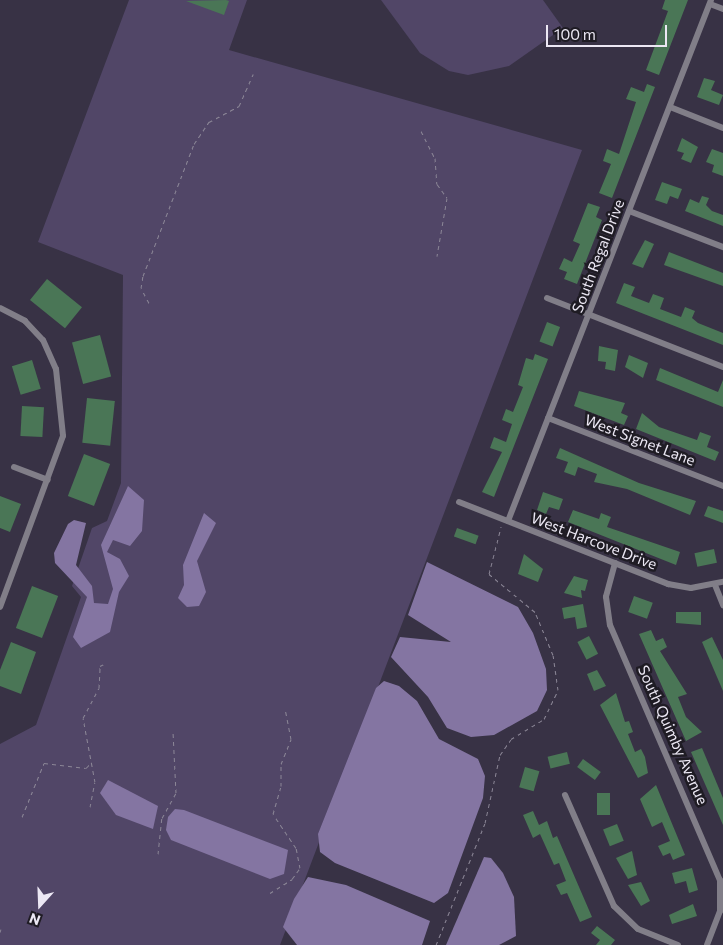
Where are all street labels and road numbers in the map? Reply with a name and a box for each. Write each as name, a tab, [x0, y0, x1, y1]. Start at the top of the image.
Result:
street label: South Regal Drive	[568, 197, 628, 315]
street label: West Signet Lane	[582, 411, 698, 469]
street label: West Harcove Drive	[529, 509, 659, 573]
street label: South Quimby Avenue	[634, 663, 712, 807]

